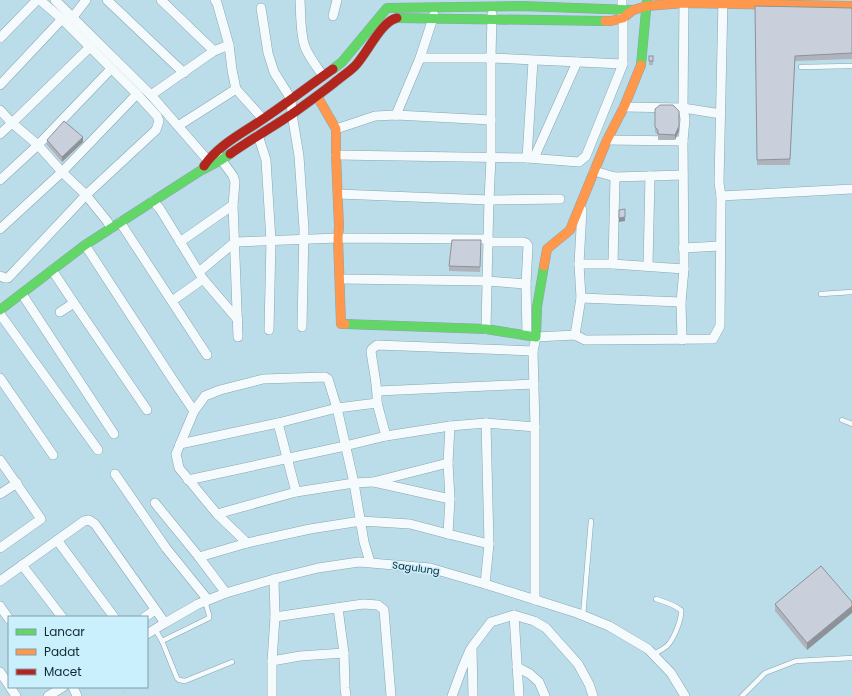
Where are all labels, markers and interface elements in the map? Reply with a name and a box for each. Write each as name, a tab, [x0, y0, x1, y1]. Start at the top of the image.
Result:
street label: Sagulung	[391, 557, 441, 579]
legend	[8, 616, 148, 688]
text: Lancar	[44, 623, 85, 640]
text: Padat	[44, 643, 80, 660]
text: Macet	[44, 663, 82, 680]

